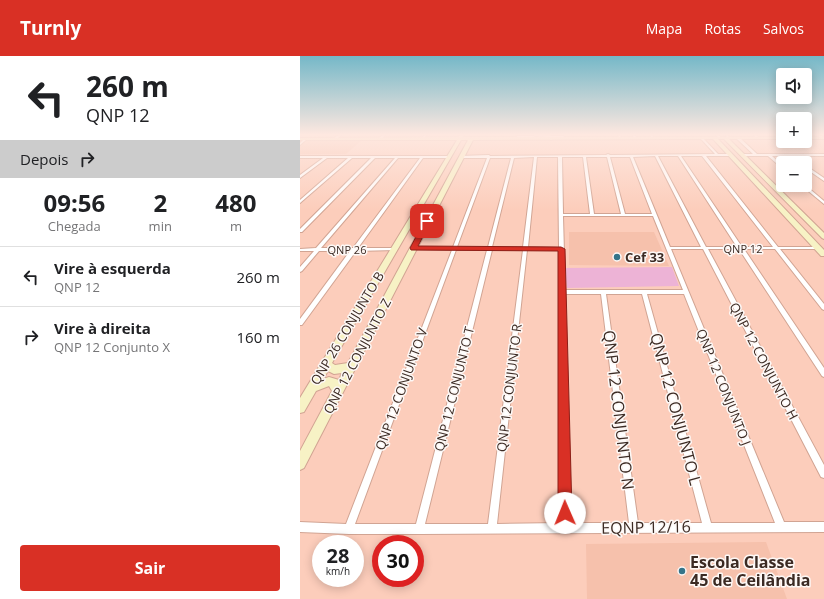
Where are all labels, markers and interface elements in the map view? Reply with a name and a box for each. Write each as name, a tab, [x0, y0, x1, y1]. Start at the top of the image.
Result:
text: Turnly	[20, 15, 81, 41]
text: Mapa	[646, 19, 682, 38]
text: Rotas	[704, 19, 741, 38]
text: Salvos	[763, 19, 804, 38]
text: 260 m	[86, 67, 169, 105]
map controls	[776, 68, 812, 192]
button: sound	[776, 68, 812, 104]
icon: left	[20, 72, 72, 124]
text: QNP 12	[86, 103, 150, 127]
button: +	[776, 112, 812, 148]
icon: right	[76, 148, 98, 170]
text: Depois	[20, 149, 68, 169]
button: −	[776, 156, 812, 192]
text: 09:56	[43, 186, 105, 219]
text: 2	[153, 186, 167, 219]
text: 480	[215, 186, 257, 219]
pin	[410, 204, 444, 238]
icon: arrive	[416, 210, 438, 232]
text: Chegada	[48, 217, 101, 235]
text: min	[149, 217, 172, 235]
text: m	[230, 217, 242, 235]
street label: QNP 12	[724, 241, 762, 256]
street label: QNP 26	[328, 242, 366, 257]
place label: Cef 33	[625, 248, 664, 266]
marker: Cef 33	[612, 252, 622, 262]
text: Vire à esquerda	[54, 258, 171, 278]
icon: left	[20, 266, 42, 288]
text: 260 m	[236, 267, 280, 287]
street label: QNP 26 CONJUNTO B	[306, 268, 388, 388]
text: QNP 12	[54, 278, 100, 296]
street label: QNP 12 CONJUNTO Z	[319, 295, 395, 417]
street label: QNP 12 CONJUNTO H	[725, 299, 803, 423]
text: Vire à direita	[54, 318, 151, 338]
street label: QNP 12 CONJUNTO R	[492, 323, 526, 453]
street label: QNP 12 CONJUNTO T	[430, 324, 478, 453]
street label: QNP 12 CONJUNTO V	[371, 325, 432, 452]
icon: right	[20, 326, 42, 348]
street label: QNP 12 CONJUNTO J	[692, 326, 756, 448]
text: 160 m	[236, 327, 280, 347]
street label: QNP 12 CONJUNTO N	[598, 329, 640, 491]
street label: QNP 12 CONJUNTO L	[645, 330, 707, 488]
text: QNP 12 Conjunto X	[54, 338, 170, 356]
position arrow	[544, 492, 586, 534]
street label: EQNP 12/16	[601, 515, 691, 539]
speed limit sign: 30	[372, 535, 424, 587]
text: 28	[327, 542, 349, 569]
button: Sair	[20, 545, 280, 591]
place label: Escola Classe 45 de Ceilândia	[690, 551, 810, 591]
text: km/h	[326, 564, 350, 578]
marker: Escola Classe 45 de Ceilândia	[677, 566, 687, 576]

